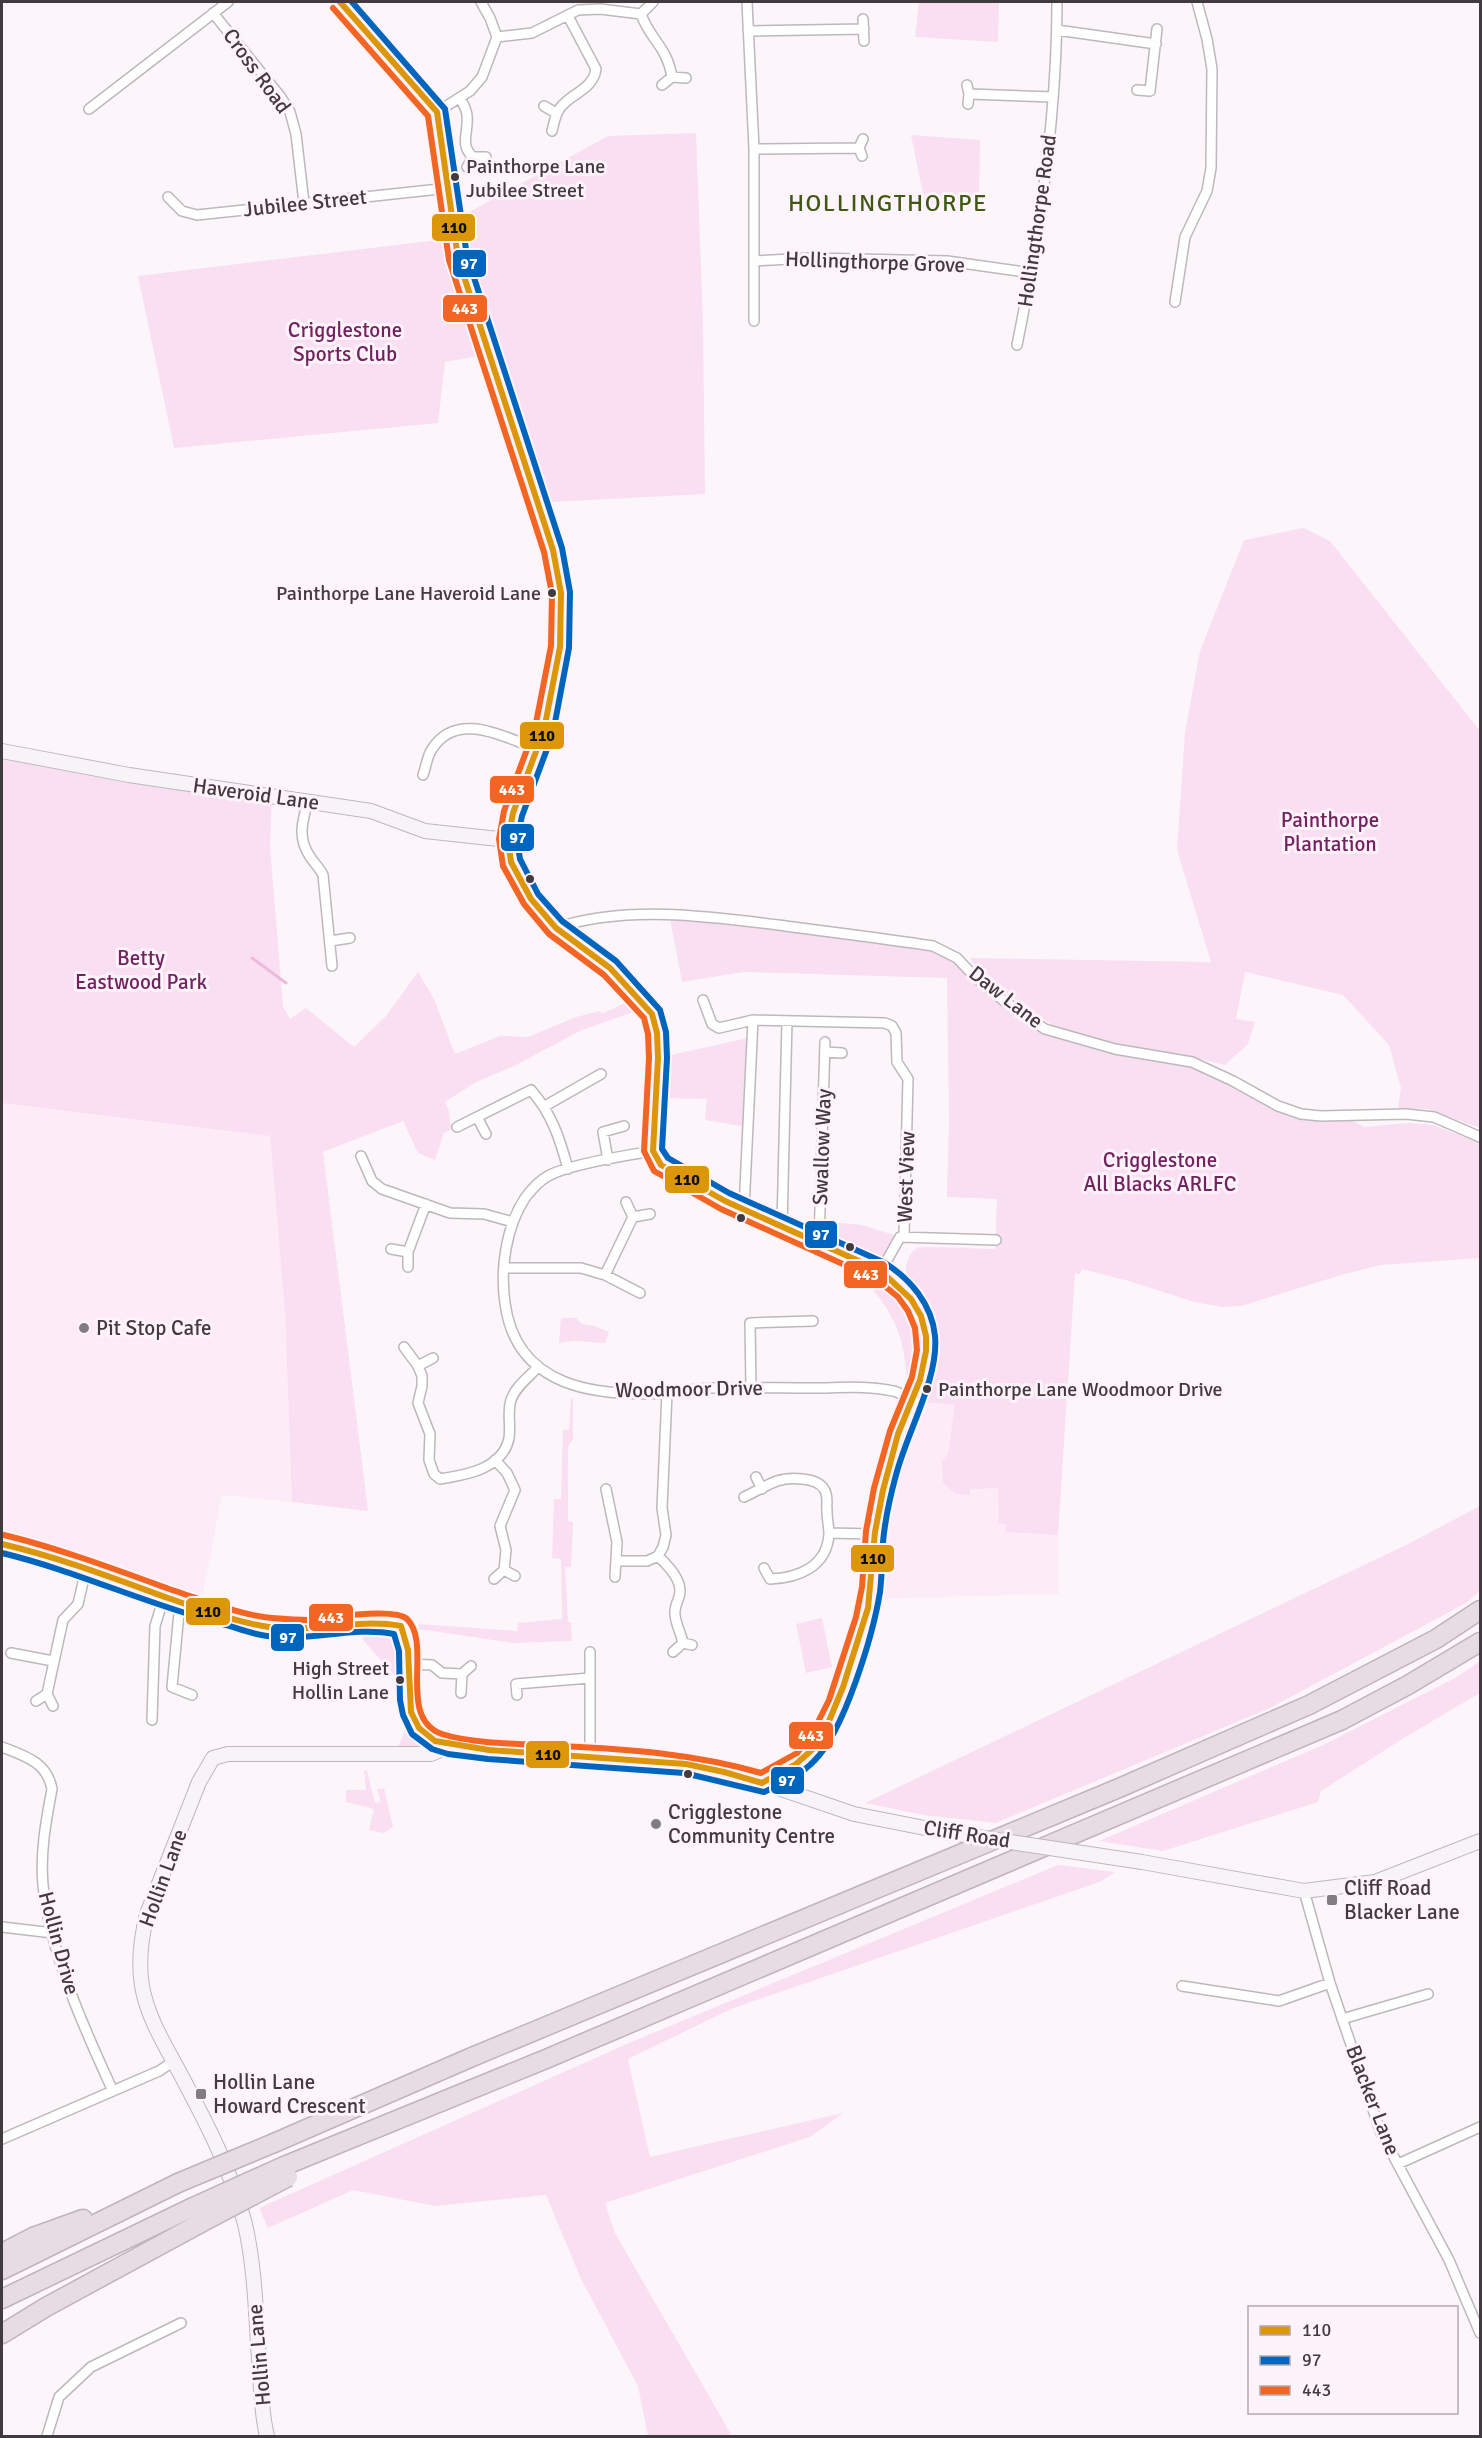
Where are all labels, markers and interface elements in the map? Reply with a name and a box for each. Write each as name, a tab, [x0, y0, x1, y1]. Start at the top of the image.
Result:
street label: Cross Road	[217, 23, 297, 119]
street label: Hollingthorpe Road	[1012, 133, 1062, 309]
place label: Painthorpe Lane Jubilee Street	[466, 154, 605, 203]
marker: Painthorpe Lane Jubilee Street	[449, 171, 461, 183]
street label: Jubilee Street	[242, 184, 368, 222]
district label: HOLLINGTHORPE	[788, 188, 988, 218]
line badge: 110	[431, 213, 476, 242]
text: 110	[441, 218, 467, 238]
street label: Hollingthorpe Grove	[784, 246, 966, 278]
line badge: 97	[452, 249, 487, 278]
text: 97	[460, 254, 478, 274]
line badge: 443	[442, 294, 488, 323]
text: 443	[452, 299, 478, 319]
park label: Crigglestone Sports Club	[288, 317, 402, 367]
place label: Painthorpe Lane Haveroid Lane	[276, 581, 541, 606]
marker: Painthorpe Lane Haveroid Lane	[546, 587, 558, 599]
line badge: 110	[519, 721, 565, 750]
text: 110	[529, 726, 555, 746]
street label: Haveroid Lane	[191, 772, 321, 816]
line badge: 443	[489, 775, 535, 804]
text: 443	[499, 780, 525, 800]
park label: Painthorpe Plantation	[1281, 807, 1379, 857]
line badge: 97	[500, 823, 535, 852]
text: 97	[509, 828, 527, 848]
unlabelled marker	[524, 873, 536, 885]
park label: Betty Eastwood Park	[75, 945, 207, 995]
street label: Daw Lane	[964, 960, 1048, 1034]
street label: Swallow Way	[807, 1088, 837, 1206]
street label: West View	[891, 1131, 921, 1223]
park label: Crigglestone All Blacks ARLFC	[1084, 1147, 1236, 1197]
line badge: 110	[664, 1165, 710, 1194]
text: 110	[674, 1170, 700, 1190]
unlabelled marker	[735, 1212, 747, 1224]
line badge: 97	[804, 1220, 838, 1249]
text: 97	[812, 1225, 830, 1245]
unlabelled marker	[844, 1241, 856, 1253]
line badge: 443	[843, 1260, 888, 1289]
text: 443	[853, 1265, 879, 1285]
place label: Pit Stop Cafe	[96, 1315, 212, 1341]
marker: Pit Stop Cafe	[77, 1321, 91, 1335]
street label: Woodmoor Drive	[615, 1375, 763, 1403]
place label: Painthorpe Lane Woodmoor Drive	[938, 1377, 1223, 1402]
marker: Painthorpe Lane Woodmoor Drive	[921, 1383, 933, 1395]
line badge: 110	[850, 1544, 895, 1573]
text: 110	[860, 1549, 886, 1569]
line badge: 110	[185, 1597, 231, 1626]
text: 110	[195, 1602, 221, 1622]
line badge: 443	[308, 1603, 354, 1632]
text: 443	[318, 1608, 344, 1628]
line badge: 97	[270, 1623, 305, 1652]
text: 97	[279, 1628, 297, 1648]
place label: High Street Hollin Lane	[292, 1656, 389, 1705]
marker: High Street Hollin Lane	[394, 1674, 406, 1686]
line badge: 443	[788, 1721, 834, 1750]
text: 443	[798, 1726, 824, 1746]
line badge: 110	[525, 1740, 570, 1769]
text: 110	[535, 1745, 561, 1765]
line badge: 97	[770, 1766, 805, 1795]
unlabelled marker	[682, 1768, 694, 1780]
text: 97	[778, 1771, 796, 1791]
place label: Crigglestone Community Centre	[668, 1799, 835, 1849]
street label: Cliff Road	[922, 1814, 1012, 1854]
marker: Crigglestone Community Centre	[649, 1817, 663, 1831]
street label: Hollin Lane	[133, 1826, 193, 1930]
place label: Cliff Road Blacker Lane	[1344, 1875, 1460, 1925]
street label: Hollin Drive	[33, 1889, 85, 1997]
marker: Cliff Road Blacker Lane	[1325, 1893, 1339, 1907]
street label: Blacker Lane	[1340, 2041, 1406, 2159]
place label: Hollin Lane Howard Crescent	[213, 2069, 366, 2119]
marker: Hollin Lane Howard Crescent	[194, 2087, 208, 2101]
street label: Hollin Lane	[242, 2303, 276, 2407]
legend	[1248, 2306, 1458, 2414]
text: 110	[1302, 2319, 1331, 2341]
text: 97	[1302, 2349, 1321, 2371]
text: 443	[1302, 2379, 1331, 2401]

